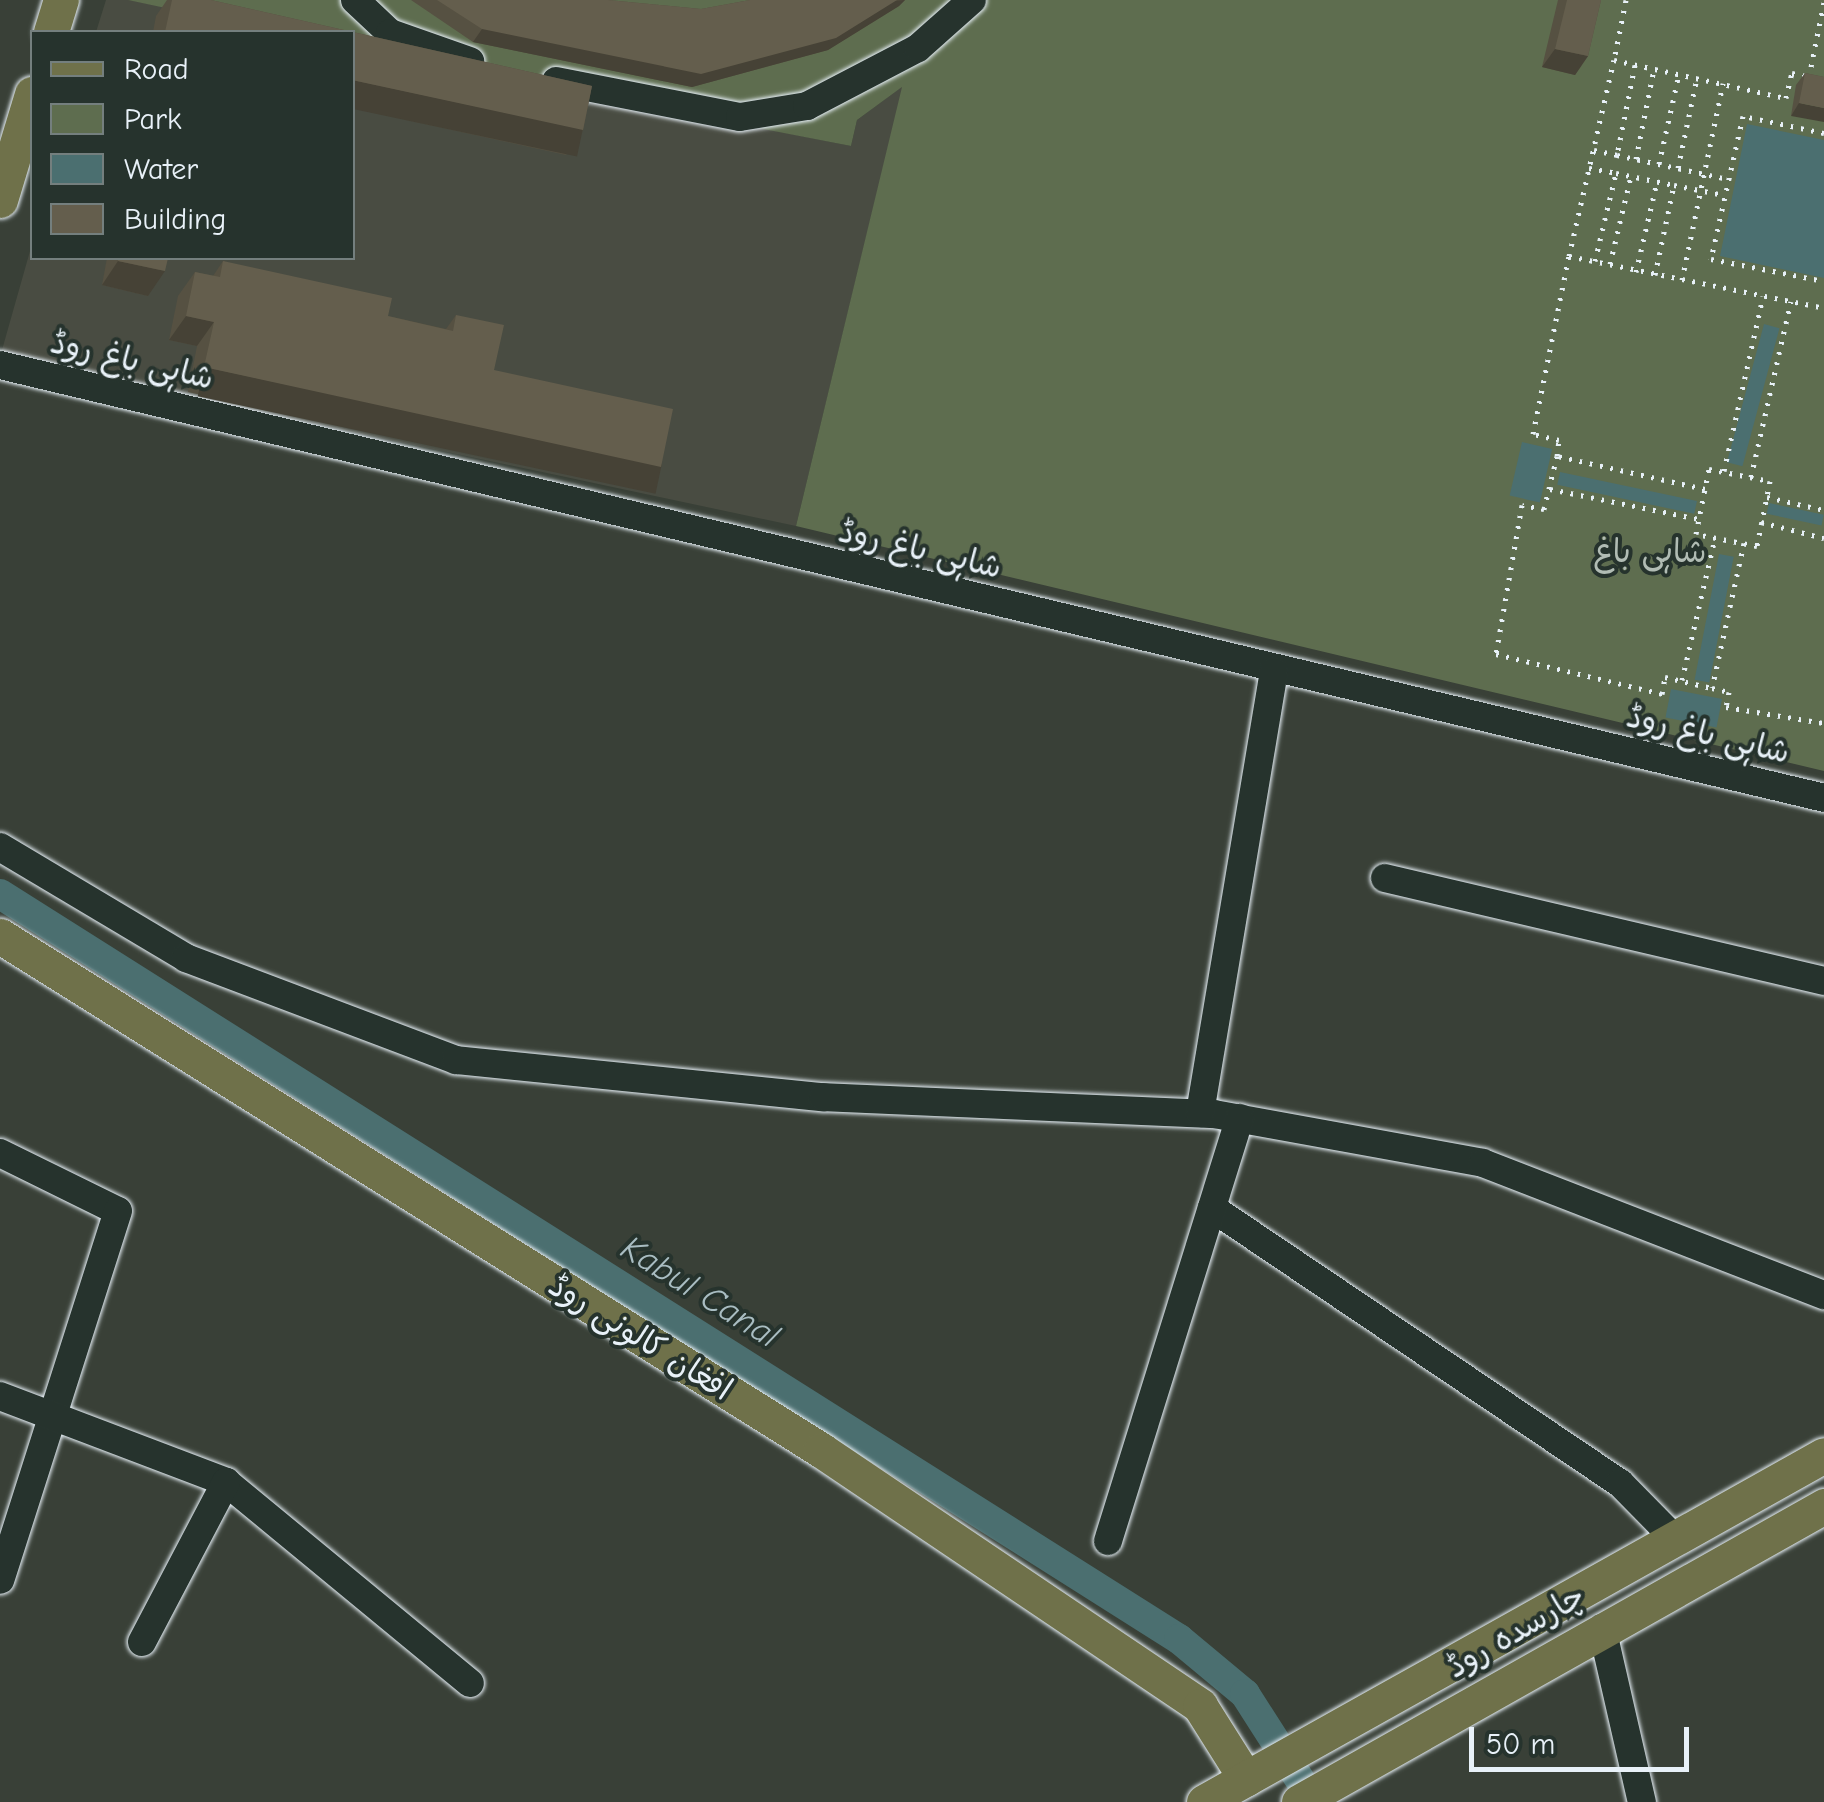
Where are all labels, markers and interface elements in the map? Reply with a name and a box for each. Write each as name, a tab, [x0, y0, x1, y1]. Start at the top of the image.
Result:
legend	[30, 30, 355, 260]
text: Road	[124, 52, 189, 87]
text: Park	[124, 102, 181, 137]
text: Water	[124, 152, 198, 187]
text: Building	[124, 202, 227, 237]
street label: شاہی باغ روڈ	[47, 324, 217, 398]
street label: شاہی باغ روڈ	[835, 513, 1005, 587]
park label: شاہی باغ	[1594, 533, 1706, 571]
street label: شاہی باغ روڈ	[1623, 698, 1793, 772]
water label: Kabul Canal	[613, 1227, 787, 1357]
street label: افغان کالونی روڈ	[541, 1266, 739, 1410]
street label: چارسدہ روڈ	[1440, 1577, 1592, 1687]
scale bar	[1474, 1707, 1694, 1769]
text: 50 m	[1486, 1727, 1555, 1762]

